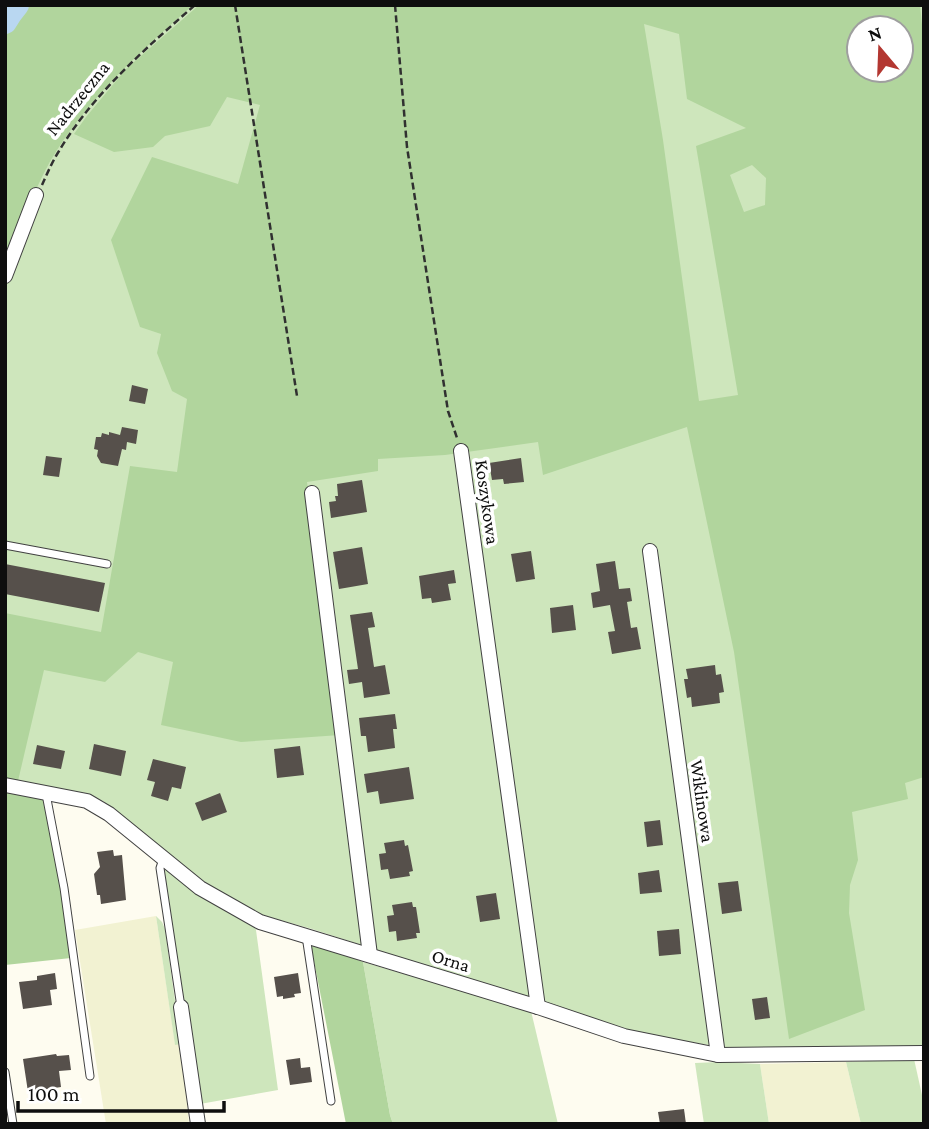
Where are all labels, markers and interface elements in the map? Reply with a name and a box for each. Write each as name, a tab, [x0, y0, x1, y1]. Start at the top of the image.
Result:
north arrow	[845, 14, 915, 84]
text: N	[865, 21, 884, 45]
street label: Nadrzeczna	[41, 57, 114, 140]
street label: Koszykowa	[471, 458, 504, 546]
street label: Wiklinowa	[686, 758, 719, 844]
street label: Orna	[429, 945, 473, 976]
scale bar	[18, 1070, 224, 1114]
text: 100 m	[28, 1082, 80, 1106]

